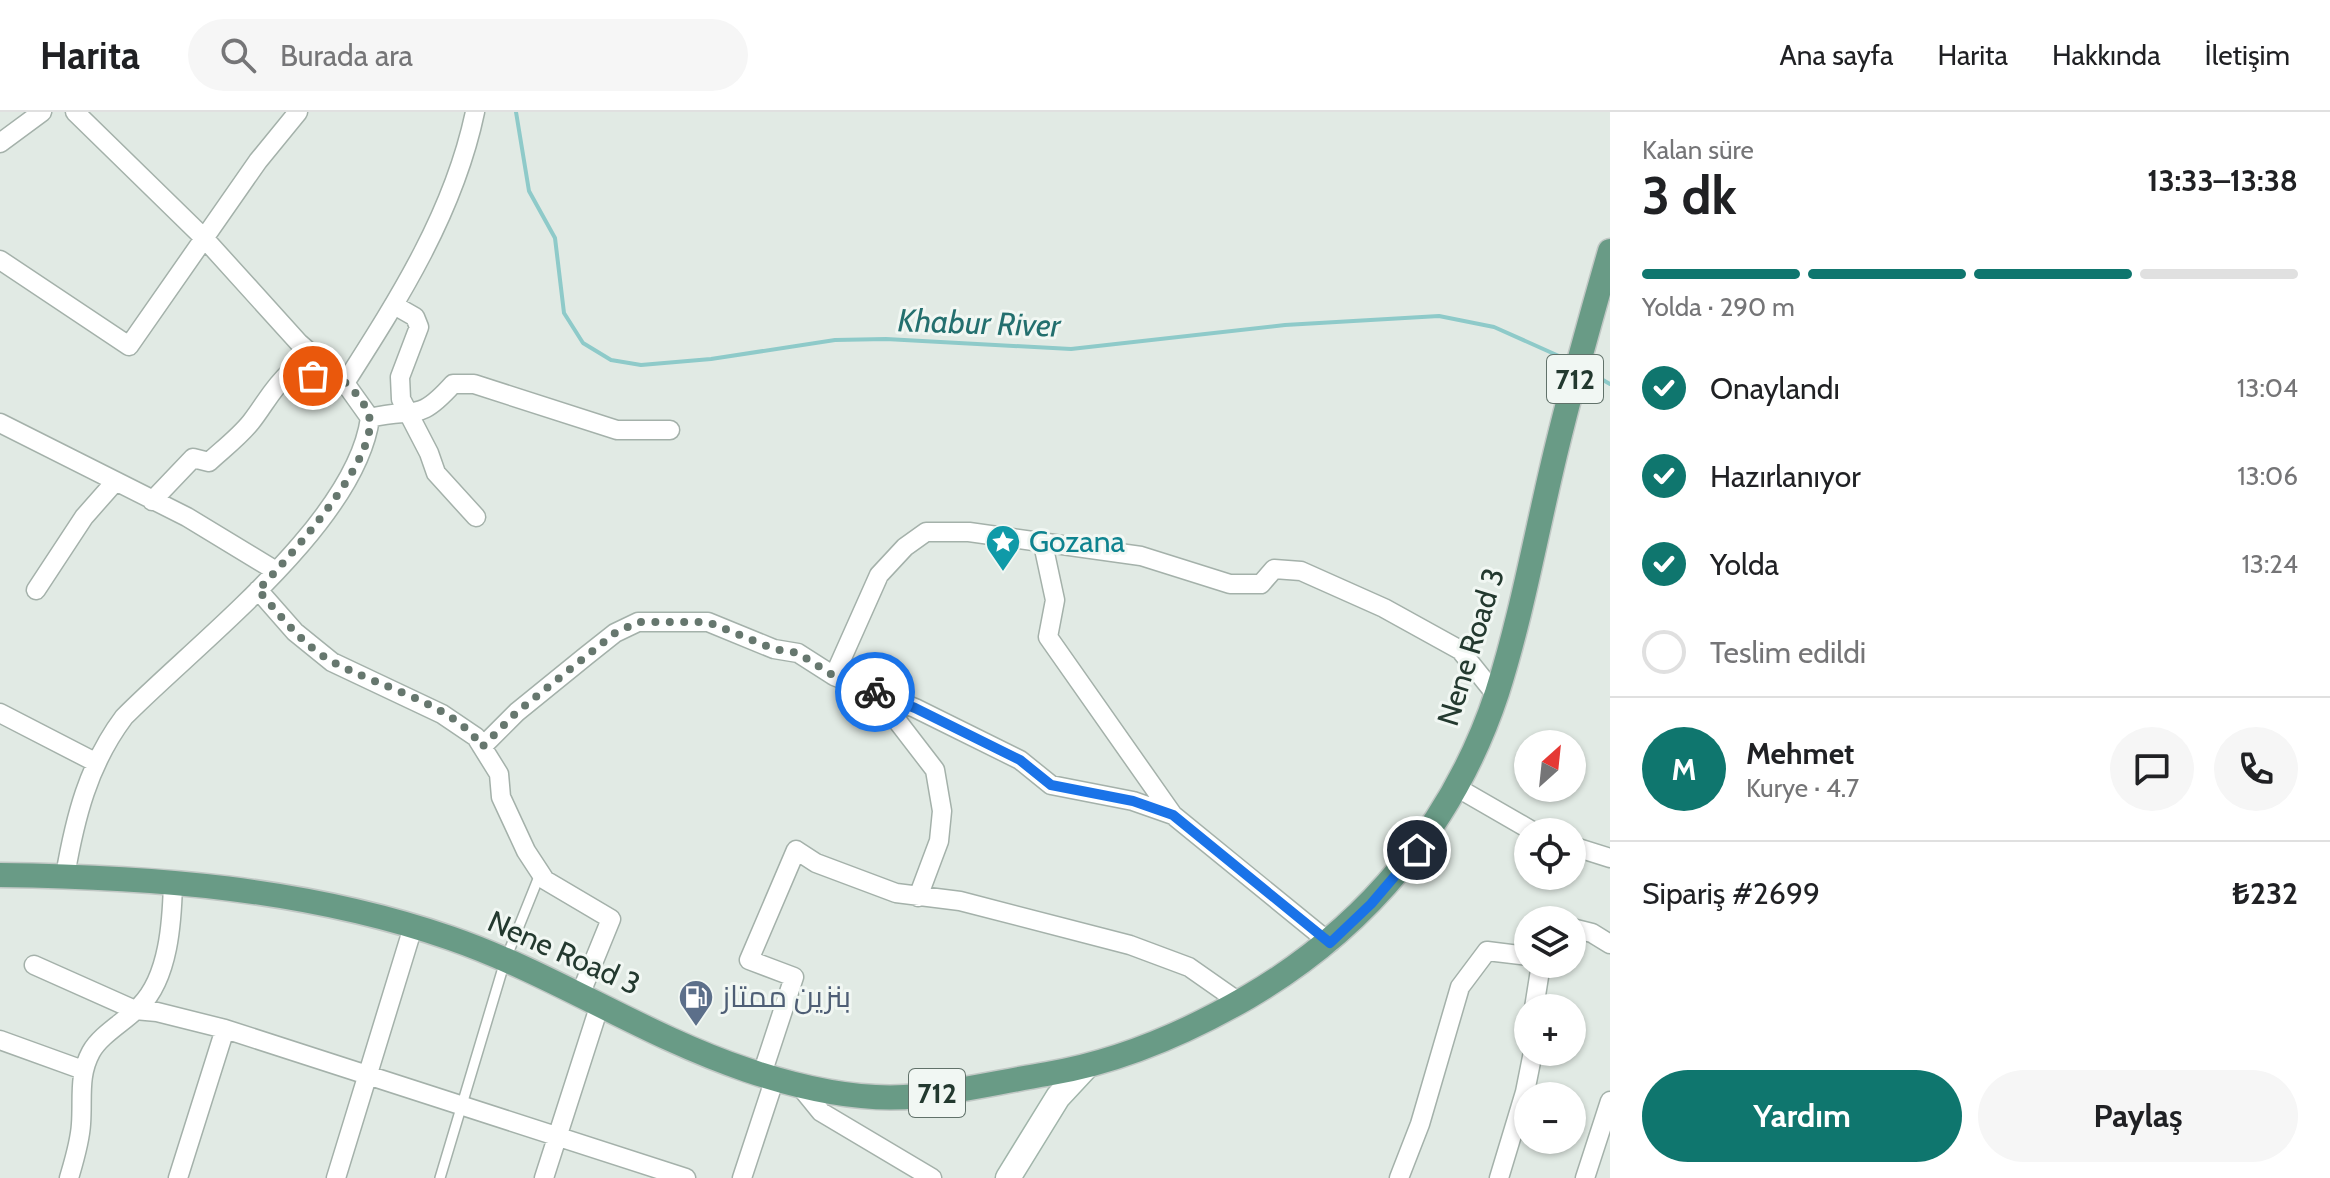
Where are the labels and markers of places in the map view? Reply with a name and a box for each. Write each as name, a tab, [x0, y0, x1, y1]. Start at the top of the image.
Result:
pin	[279, 342, 347, 410]
place icon: Gozana	[984, 523, 1022, 573]
place label: Gozana	[1029, 523, 1126, 560]
pin	[1383, 816, 1451, 884]
fuel station icon: بنزين ممتاز	[677, 978, 715, 1028]
place label: بنزين ممتاز	[720, 978, 851, 1015]

